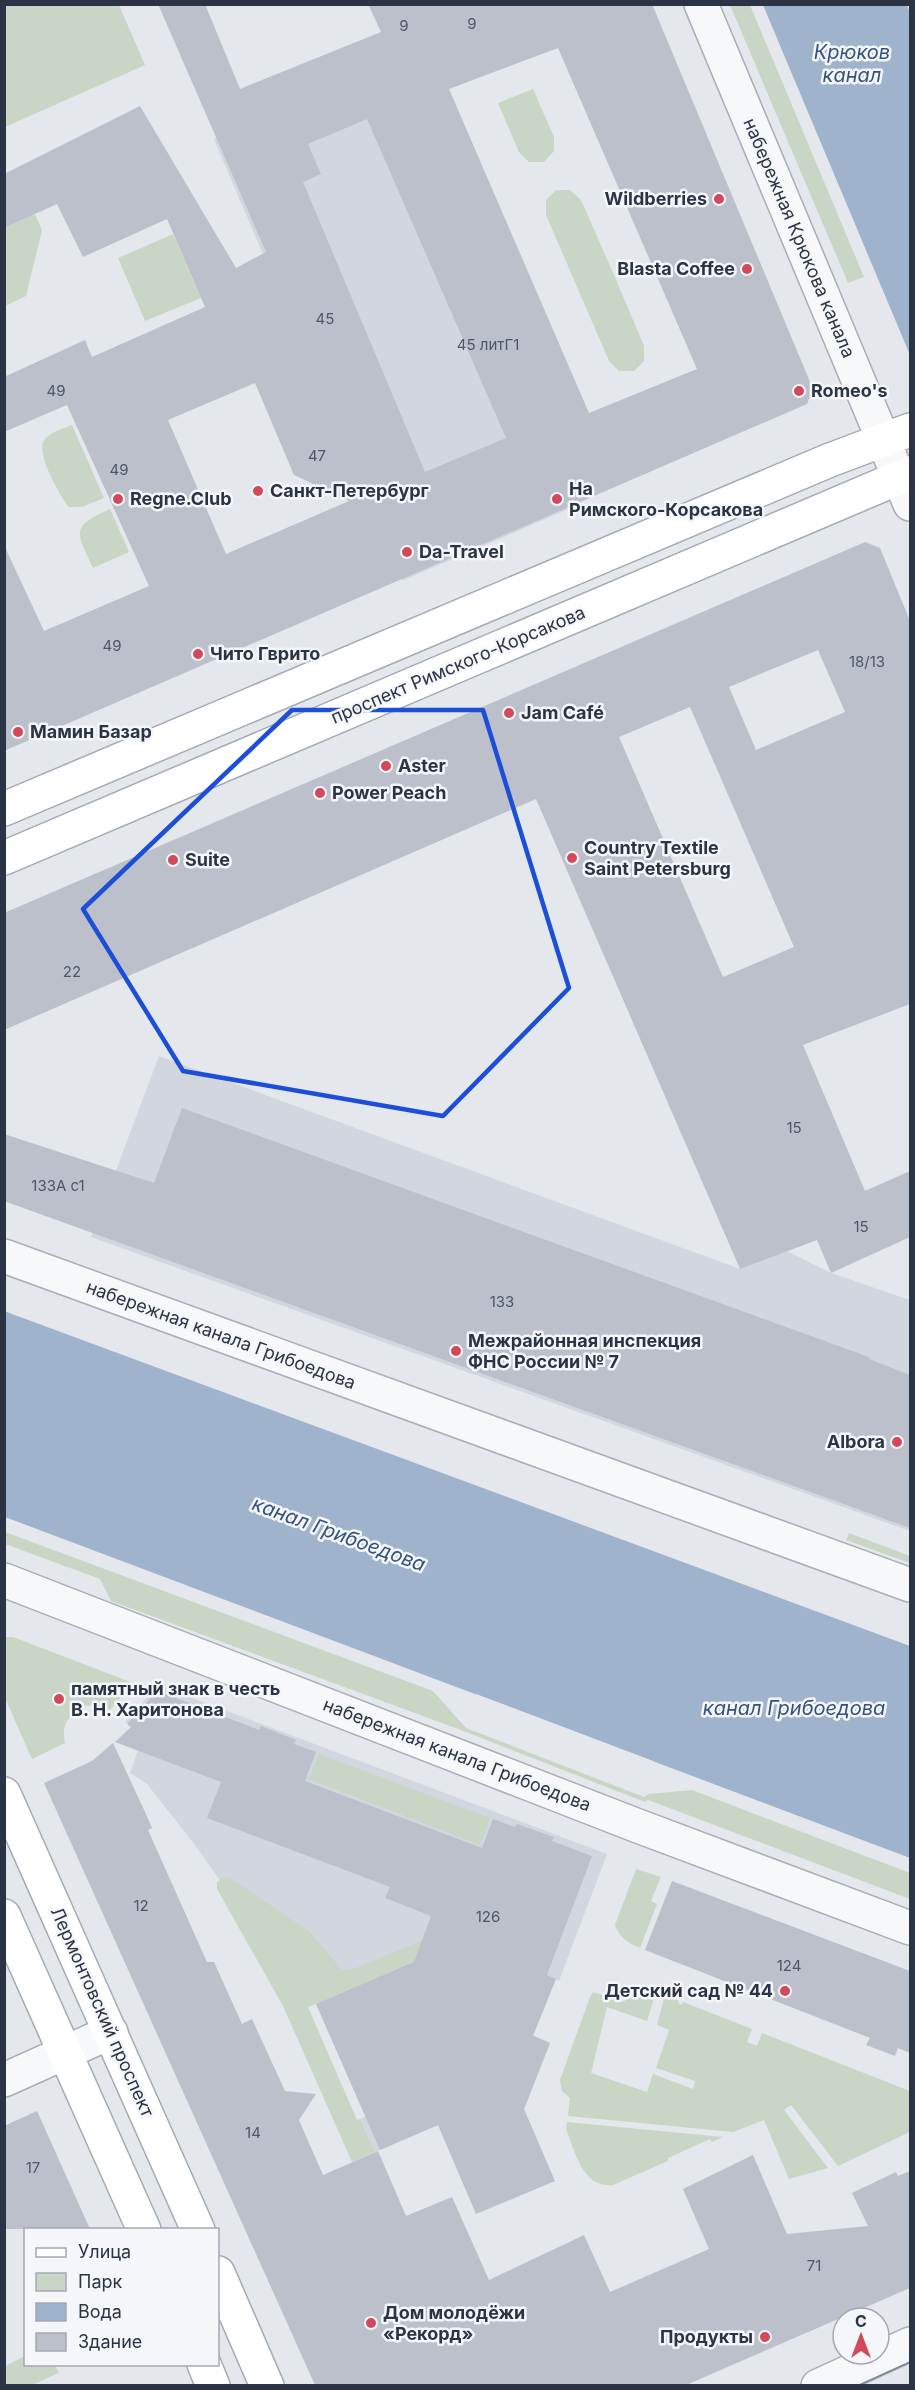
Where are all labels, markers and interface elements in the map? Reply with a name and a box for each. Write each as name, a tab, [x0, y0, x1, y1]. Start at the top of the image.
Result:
house number: 9	[467, 14, 477, 33]
house number: 9	[399, 16, 409, 35]
water label: Крюков канал	[814, 40, 890, 87]
street label: набережная Крюкова канала	[739, 115, 860, 361]
place label: Wildberries	[605, 188, 707, 209]
marker: Wildberries	[712, 192, 726, 206]
place label: Blasta Coffee	[617, 258, 735, 279]
marker: Blasta Coffee	[740, 262, 754, 276]
house number: 45	[316, 309, 334, 328]
house number: 45 литГ1	[457, 335, 519, 354]
place label: Romeo's	[811, 380, 888, 401]
house number: 49	[47, 381, 66, 400]
marker: Romeo's	[792, 384, 806, 398]
house number: 47	[308, 446, 326, 465]
house number: 49	[110, 460, 129, 479]
place label: На Римского-Корсакова	[569, 478, 763, 520]
place label: Санкт-Петербург	[270, 480, 429, 501]
marker: Санкт-Петербург	[251, 484, 265, 498]
place label: Regne.Club	[130, 488, 232, 509]
marker: Regne.Club	[111, 492, 125, 506]
marker: На Римского-Корсакова	[550, 492, 564, 506]
place label: Da-Travel	[419, 541, 504, 562]
marker: Da-Travel	[400, 545, 414, 559]
street label: проспект Римского-Корсакова	[327, 601, 588, 728]
house number: 49	[103, 636, 122, 655]
place label: Чито Гврито	[210, 643, 320, 664]
marker: Чито Гврито	[191, 647, 205, 661]
house number: 18/13	[849, 652, 885, 671]
place label: Jam Café	[521, 702, 604, 723]
marker: Jam Café	[502, 706, 516, 720]
place label: Мамин Базар	[30, 721, 152, 742]
marker: Мамин Базар	[11, 725, 25, 739]
place label: Aster	[398, 755, 446, 776]
marker: Aster	[379, 759, 393, 773]
place label: Power Peach	[332, 782, 446, 803]
marker: Power Peach	[313, 786, 327, 800]
place label: Country Textile Saint Petersburg	[584, 837, 731, 879]
place label: Suite	[185, 849, 230, 870]
marker: Country Textile Saint Petersburg	[565, 851, 579, 865]
marker: Suite	[166, 853, 180, 867]
house number: 22	[63, 962, 81, 981]
house number: 15	[786, 1118, 802, 1137]
house number: 133А с1	[31, 1176, 85, 1195]
house number: 15	[853, 1217, 869, 1236]
street label: набережная канала Грибоедова	[84, 1276, 359, 1393]
house number: 133	[490, 1292, 514, 1311]
place label: Межрайонная инспекция ФНС России № 7	[468, 1330, 701, 1372]
marker: Межрайонная инспекция ФНС России № 7	[449, 1344, 463, 1358]
place label: Albora	[827, 1431, 885, 1452]
marker: Albora	[890, 1435, 904, 1449]
water label: канал Грибоедова	[249, 1492, 429, 1576]
place label: памятный знак в честь В. Н. Харитонова	[71, 1678, 280, 1720]
marker: памятный знак в честь В. Н. Харитонова	[52, 1692, 66, 1706]
street label: набережная канала Грибоедова	[320, 1694, 594, 1815]
water label: канал Грибоедова	[703, 1696, 885, 1720]
house number: 12	[133, 1896, 149, 1915]
street label: Лермонтовский проспект	[47, 1904, 159, 2121]
house number: 126	[476, 1907, 500, 1926]
house number: 124	[777, 1956, 801, 1975]
place label: Детский сад № 44	[604, 1980, 773, 2001]
marker: Детский сад № 44	[778, 1984, 792, 1998]
house number: 14	[245, 2123, 261, 2142]
house number: 17	[26, 2158, 40, 2177]
legend	[24, 2228, 219, 2366]
text: Улица	[78, 2241, 131, 2262]
house number: 71	[807, 2256, 821, 2275]
text: Парк	[78, 2271, 123, 2292]
text: Вода	[78, 2301, 122, 2322]
place label: Дом молодёжи «Рекорд»	[383, 2302, 525, 2344]
north arrow	[831, 2306, 891, 2366]
text: С	[855, 2311, 867, 2331]
marker: Дом молодёжи «Рекорд»	[364, 2316, 378, 2330]
place label: Продукты	[660, 2326, 753, 2347]
marker: Продукты	[758, 2330, 772, 2344]
text: Здание	[78, 2331, 142, 2352]

